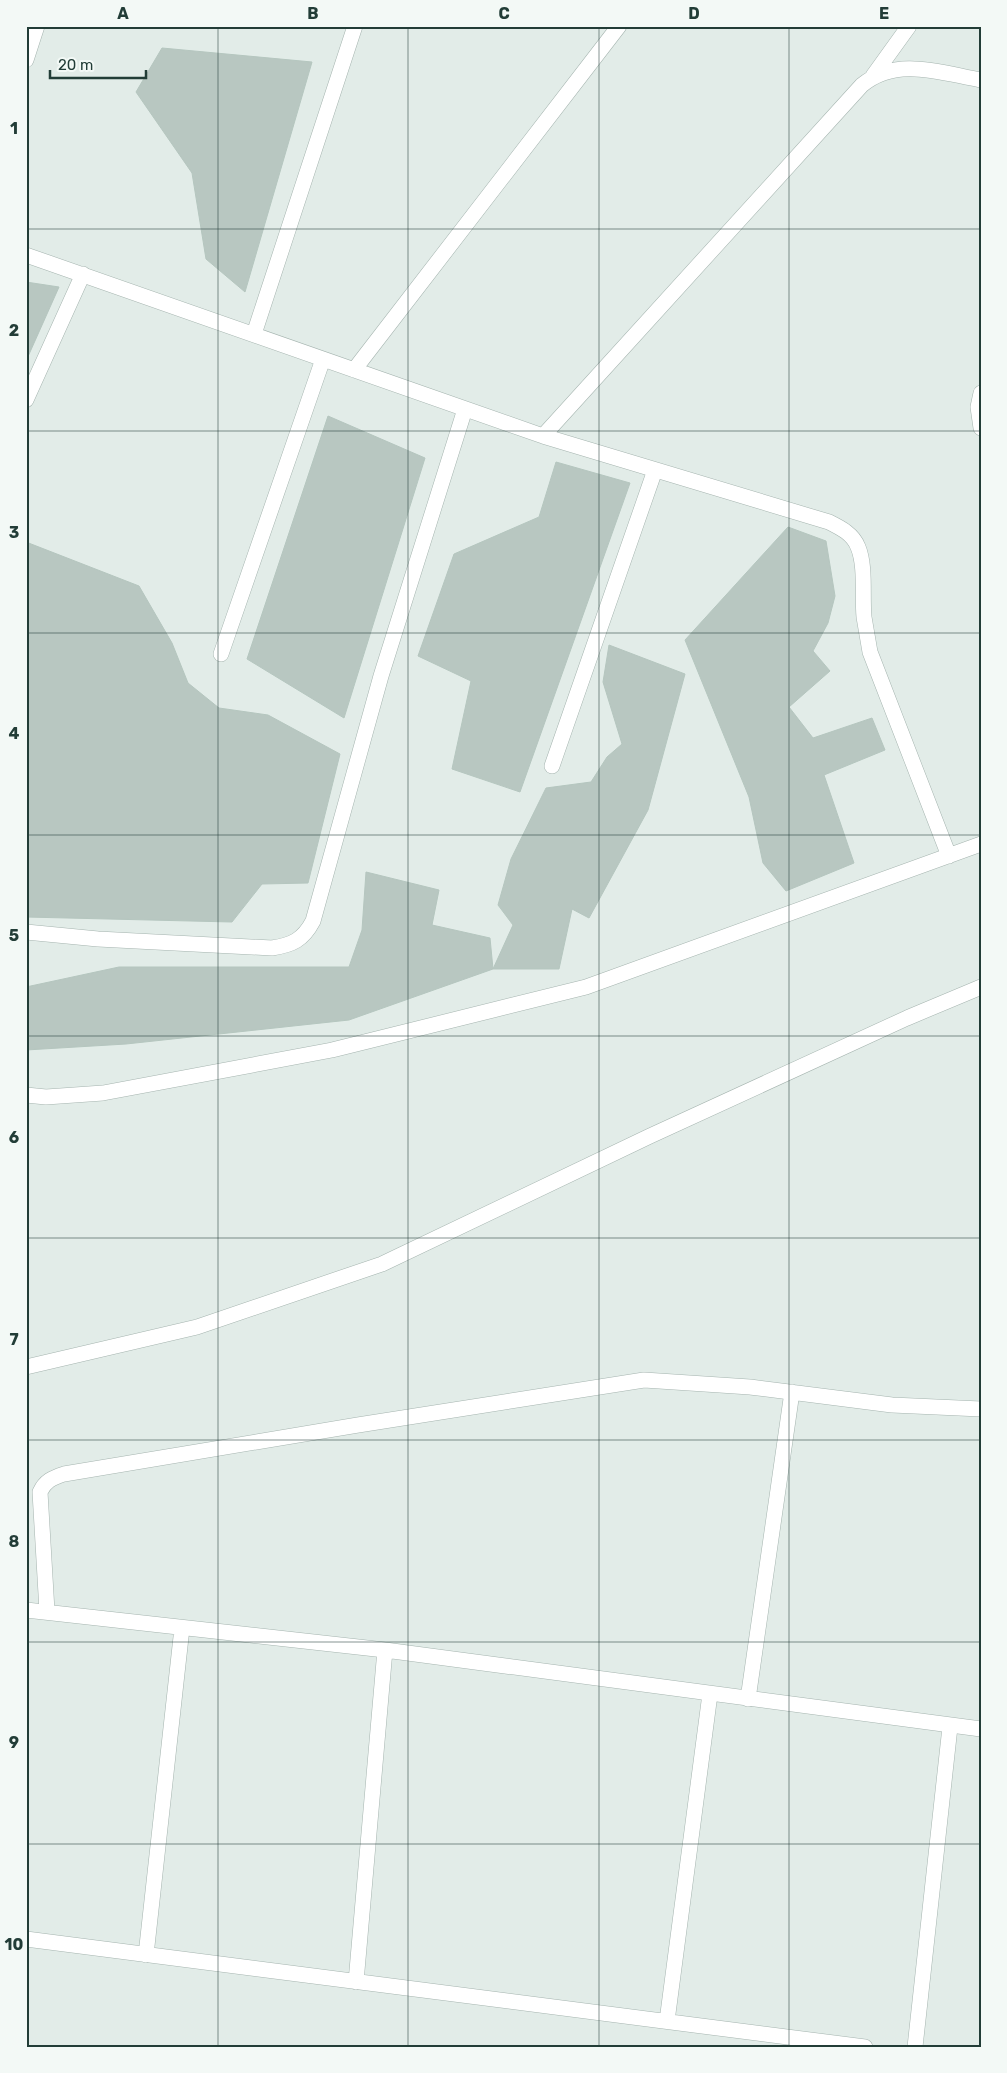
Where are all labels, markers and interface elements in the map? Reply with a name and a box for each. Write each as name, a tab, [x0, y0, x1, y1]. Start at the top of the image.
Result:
text: A	[117, 4, 129, 23]
text: B	[307, 4, 319, 23]
text: C	[498, 4, 510, 23]
text: D	[688, 4, 700, 23]
text: E	[879, 4, 889, 23]
scale bar	[50, 48, 146, 80]
text: 20 m	[58, 56, 93, 74]
text: 1	[10, 119, 18, 138]
text: 2	[9, 321, 19, 340]
text: 3	[9, 523, 19, 542]
text: 4	[9, 724, 20, 743]
text: 5	[9, 926, 19, 945]
text: 6	[9, 1128, 19, 1147]
text: 7	[9, 1330, 19, 1349]
text: 8	[9, 1532, 20, 1551]
text: 9	[9, 1733, 19, 1752]
text: 10	[5, 1935, 24, 1954]

